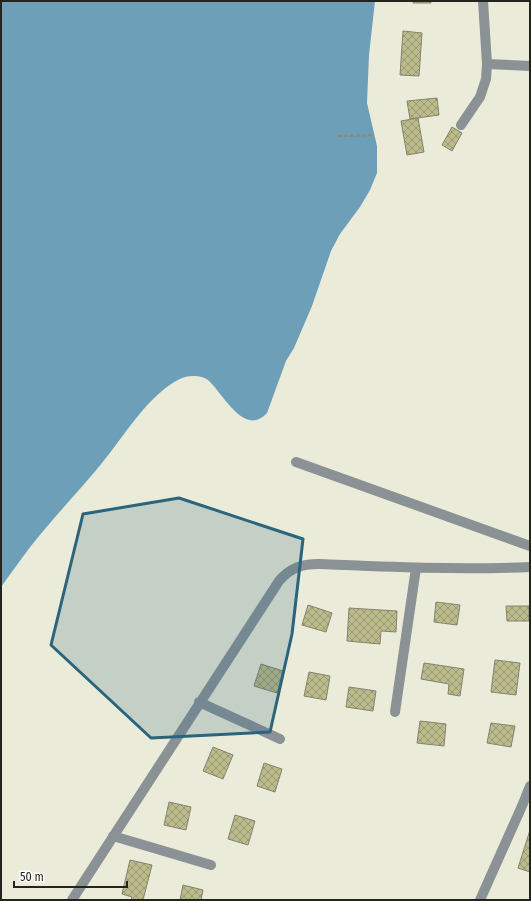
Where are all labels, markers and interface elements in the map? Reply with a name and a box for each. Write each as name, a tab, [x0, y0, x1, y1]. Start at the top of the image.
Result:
scale bar	[14, 863, 127, 889]
text: 50 m	[20, 870, 44, 884]

